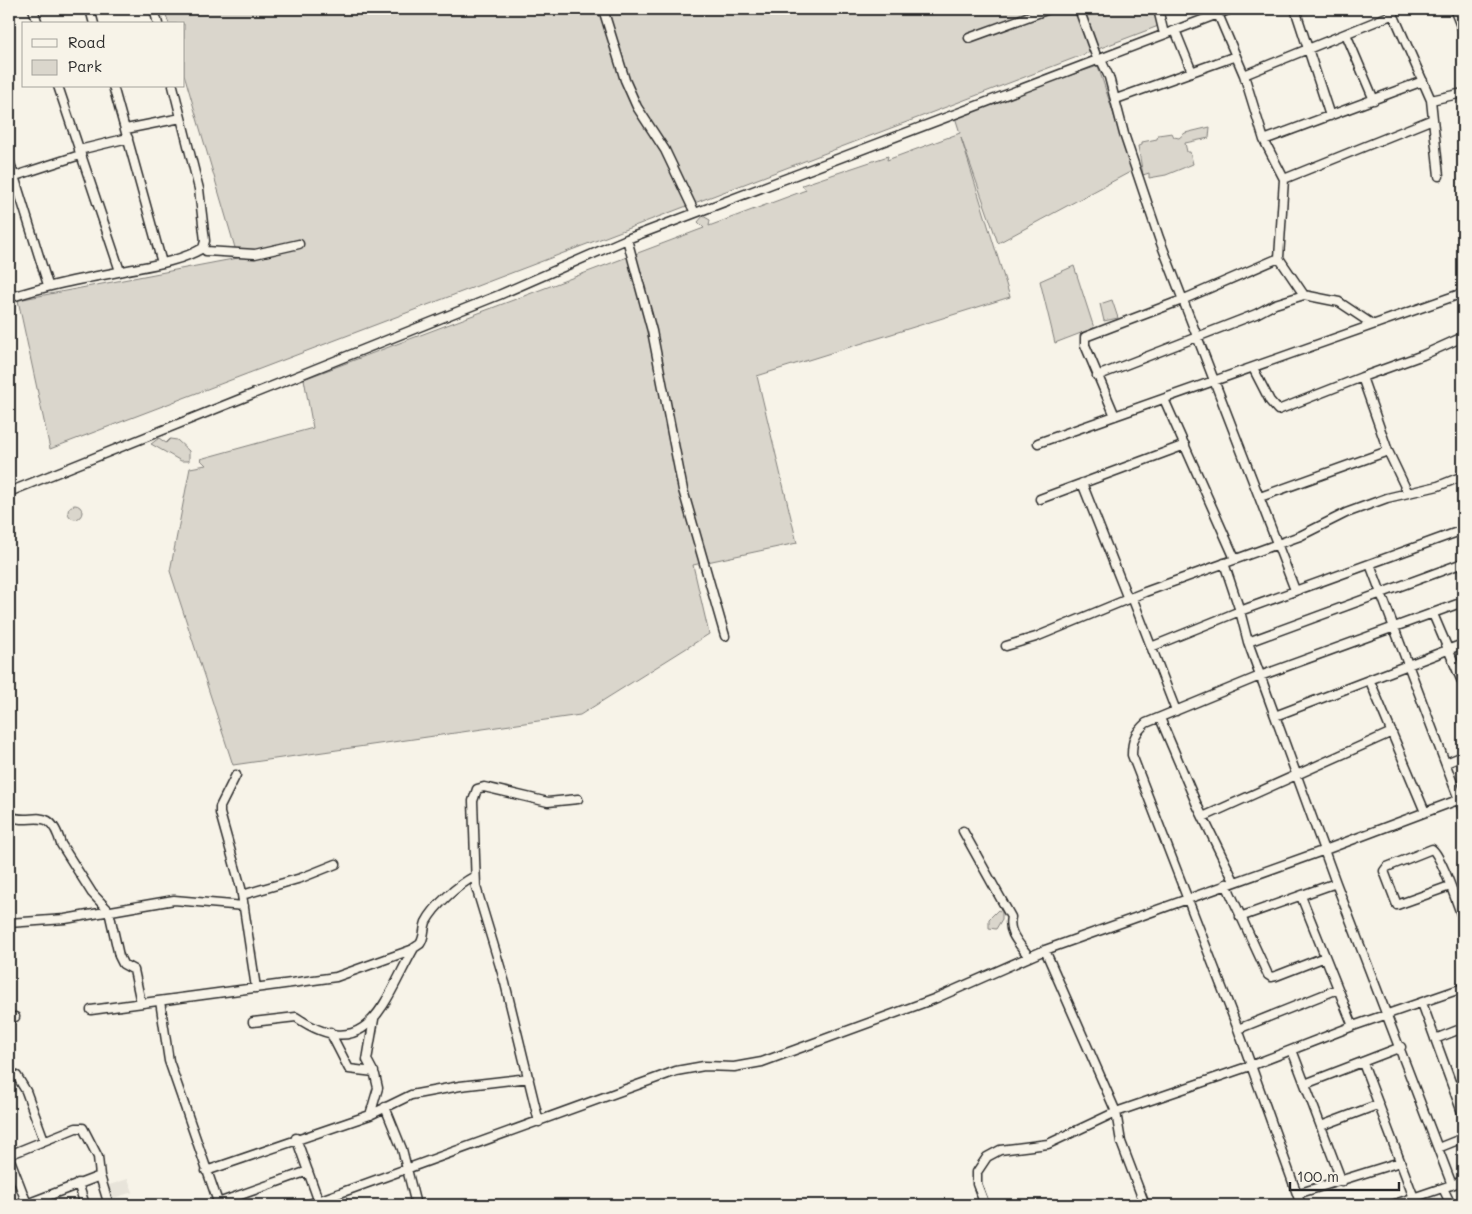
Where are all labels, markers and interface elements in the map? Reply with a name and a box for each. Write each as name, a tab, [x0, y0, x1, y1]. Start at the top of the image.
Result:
legend	[22, 22, 185, 88]
text: Road	[68, 32, 105, 52]
text: Park	[68, 56, 102, 76]
scale bar	[1290, 1159, 1398, 1191]
text: 100 m	[1297, 1166, 1339, 1186]

